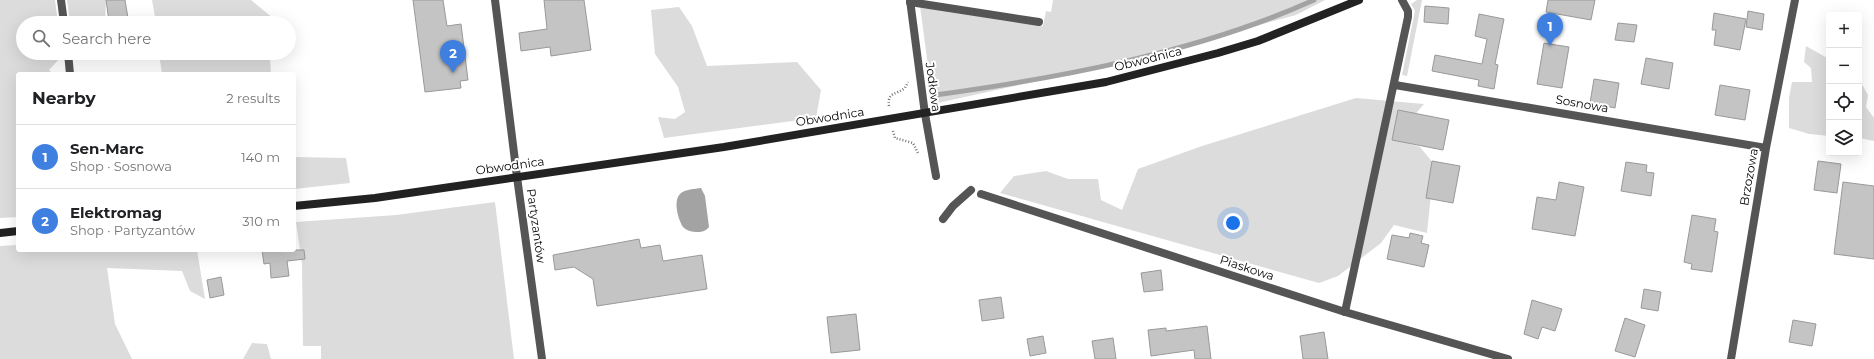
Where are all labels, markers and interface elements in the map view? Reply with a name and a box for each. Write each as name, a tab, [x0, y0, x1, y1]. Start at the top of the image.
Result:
map controls	[1826, 12, 1862, 156]
button: +	[1826, 12, 1862, 48]
pin: 1	[1537, 13, 1563, 46]
search box	[16, 16, 296, 60]
icon: search	[30, 27, 52, 49]
text: Search here	[62, 29, 151, 48]
pin: 2	[440, 40, 466, 73]
street label: Obwodnica	[1112, 43, 1183, 74]
button: −	[1826, 48, 1862, 84]
street label: Jodłowa	[922, 60, 944, 113]
button: locate	[1826, 84, 1862, 120]
text: Nearby	[32, 88, 96, 108]
text: 2 results	[226, 90, 280, 106]
street label: Sosnowa	[1554, 91, 1610, 116]
street label: Obwodnica	[795, 104, 865, 129]
button: layers	[1826, 120, 1862, 156]
text: Sen-Marc	[70, 139, 144, 158]
street label: Brzozowa	[1736, 147, 1761, 207]
text: 1	[42, 149, 48, 165]
text: 140 m	[241, 149, 280, 165]
street label: Obwodnica	[475, 153, 545, 178]
text: Shop · Sosnowa	[70, 158, 172, 174]
street label: Partyzantów	[524, 188, 549, 265]
text: Elektromag	[70, 203, 162, 222]
text: 2	[41, 213, 49, 229]
text: 310 m	[242, 213, 280, 229]
your location	[1223, 213, 1243, 233]
text: Shop · Partyzantów	[70, 222, 195, 238]
street label: Piaskowa	[1218, 252, 1276, 283]

